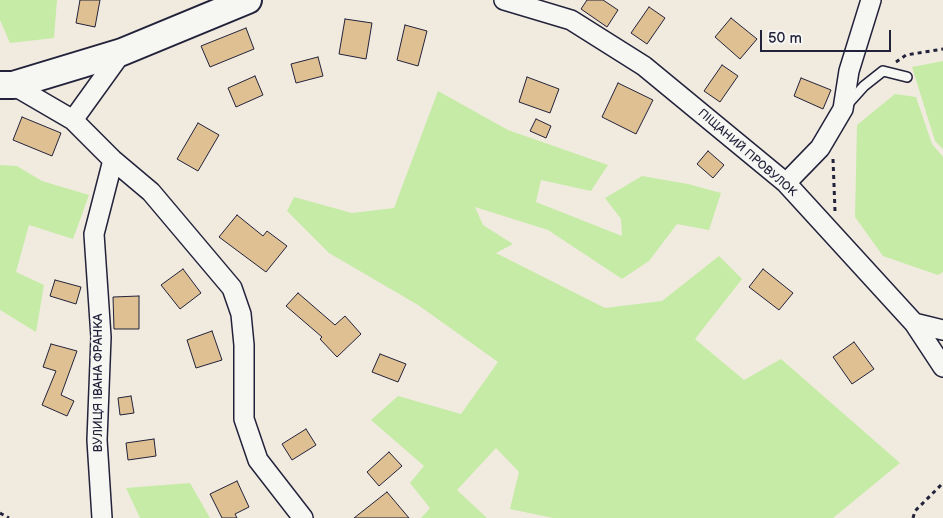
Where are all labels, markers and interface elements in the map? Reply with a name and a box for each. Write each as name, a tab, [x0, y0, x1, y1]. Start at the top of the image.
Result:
scale bar	[763, 20, 894, 52]
text: 50 m	[768, 29, 802, 48]
street label: ПІЩАНИЙ ПРОВУЛОК	[695, 106, 799, 200]
street label: ВУЛИЦЯ ІВАНА ФРАНКА	[92, 314, 106, 452]

